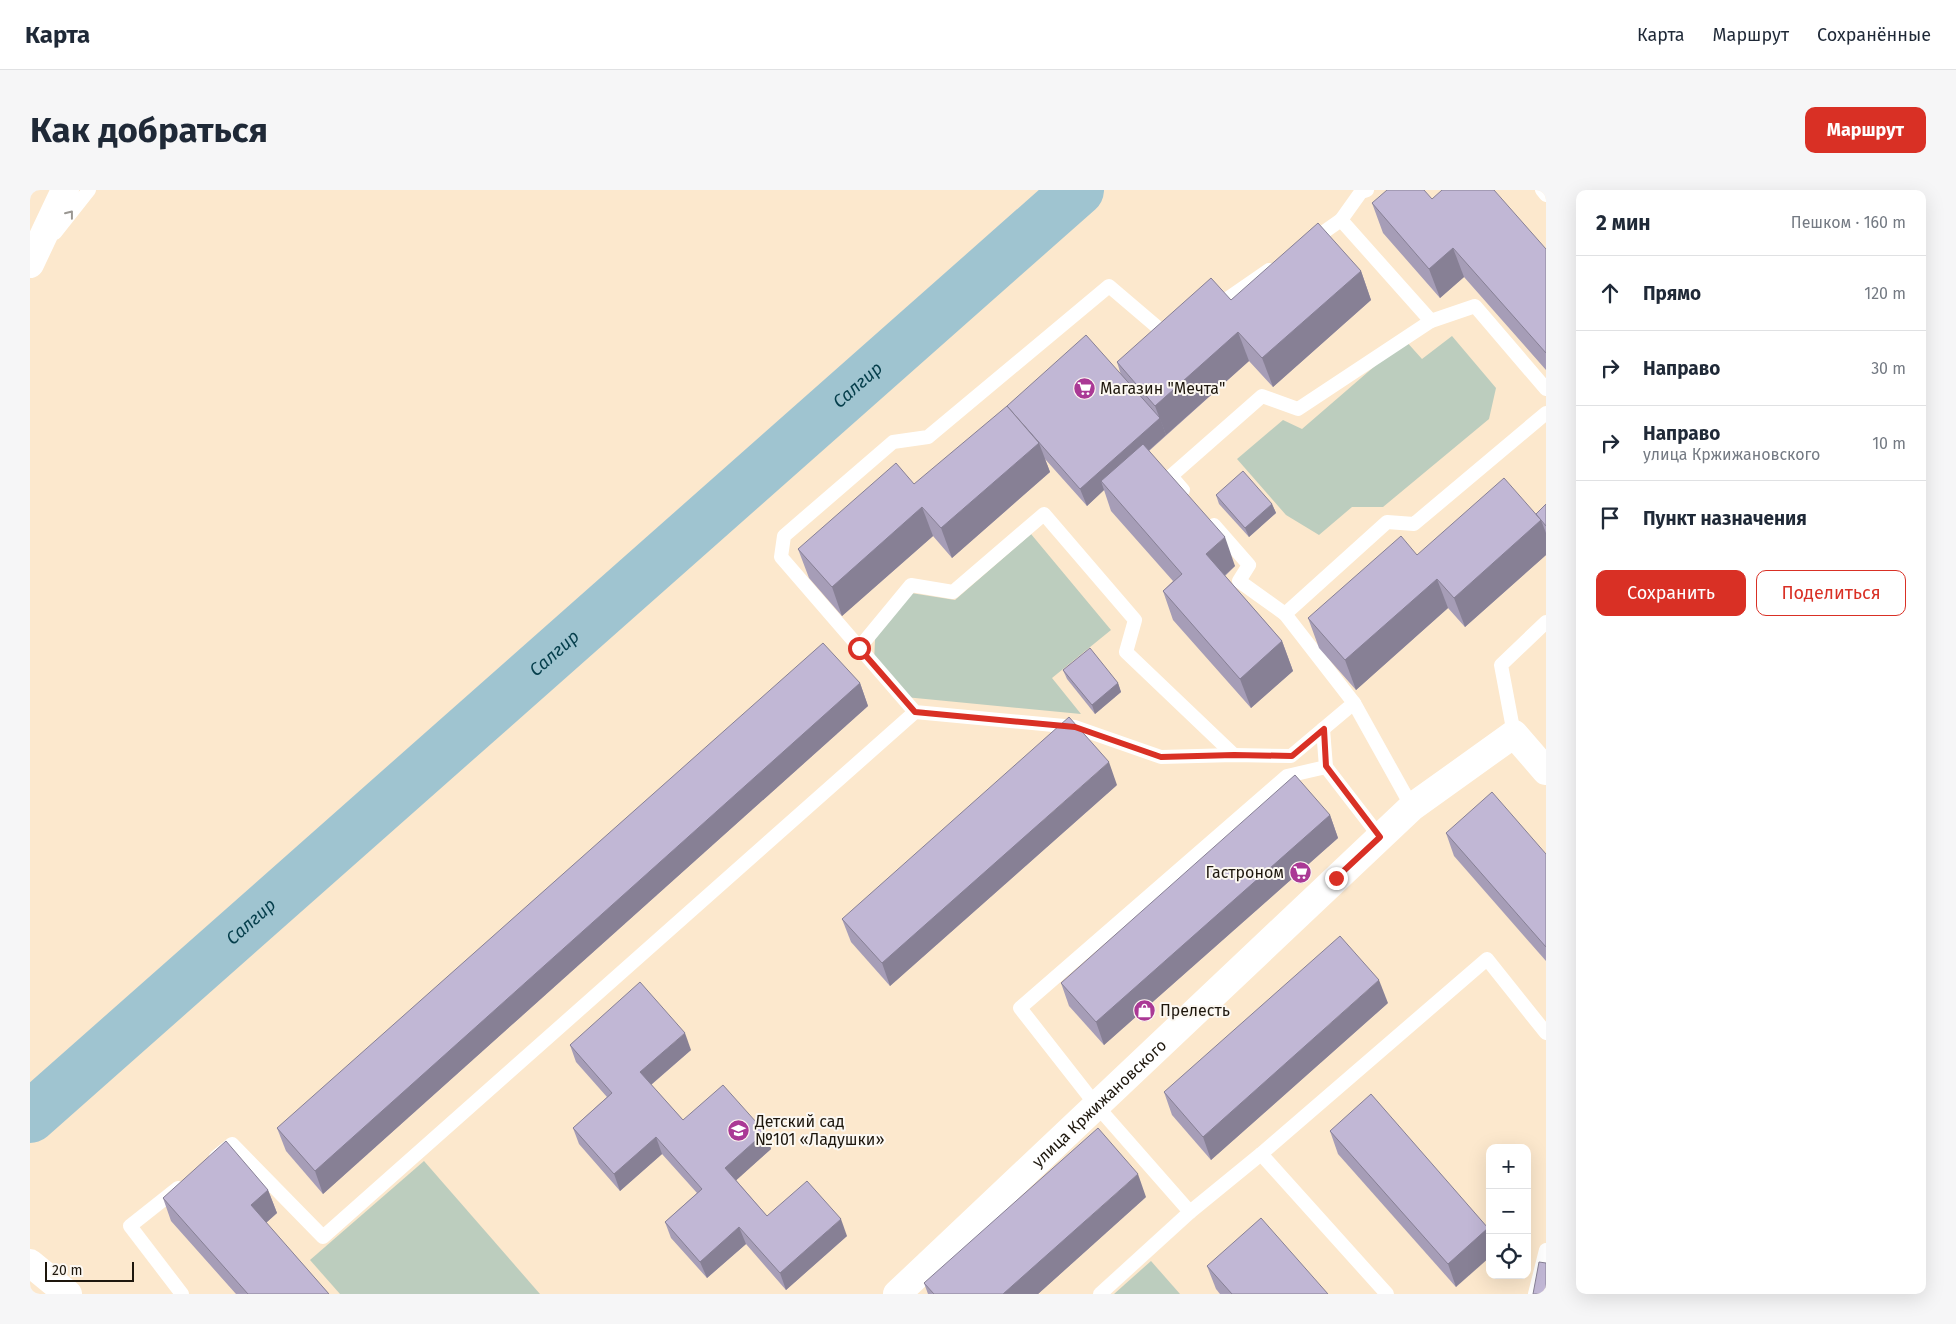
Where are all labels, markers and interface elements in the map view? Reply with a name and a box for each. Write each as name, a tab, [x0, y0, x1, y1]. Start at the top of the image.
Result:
text: Карта	[25, 21, 90, 49]
text: Карта	[1637, 24, 1685, 46]
text: Маршрут	[1713, 24, 1789, 46]
text: Сохранённые	[1817, 24, 1931, 46]
button: Маршрут	[1805, 107, 1926, 153]
text: Как добраться	[30, 109, 268, 151]
text: 2 мин	[1596, 210, 1651, 236]
one-way arrow	[65, 211, 73, 220]
text: Пешком · 160 m	[1791, 213, 1906, 232]
icon: ahead	[1596, 279, 1624, 307]
text: Прямо	[1643, 282, 1701, 305]
text: 120 m	[1864, 284, 1906, 303]
icon: right	[1596, 354, 1624, 382]
water label: Салгир	[828, 357, 887, 413]
text: Направо	[1643, 357, 1720, 380]
text: 30 m	[1871, 359, 1906, 378]
supermarket icon: Магазин "Мечта"	[1072, 376, 1096, 400]
place label: Магазин "Мечта"	[1100, 379, 1225, 398]
text: Направо	[1643, 422, 1720, 445]
icon: right	[1596, 429, 1624, 457]
text: 10 m	[1872, 434, 1906, 453]
text: улица Кржижановского	[1643, 445, 1820, 464]
icon: arrive	[1596, 504, 1624, 532]
text: Пункт назначения	[1643, 507, 1807, 530]
button: Сохранить	[1596, 570, 1746, 616]
button: Поделиться	[1756, 570, 1906, 616]
water label: Салгир	[525, 625, 584, 681]
route start	[848, 637, 871, 660]
supermarket icon: Гастроном	[1288, 860, 1312, 884]
place label: Гастроном	[1205, 863, 1284, 882]
route end	[1325, 867, 1348, 890]
water label: Салгир	[221, 894, 280, 949]
shop icon: Прелесть	[1132, 998, 1156, 1022]
place label: Прелесть	[1160, 1001, 1230, 1020]
street label: улица Кржижановского	[1028, 1035, 1170, 1171]
place label: Детский сад №101 «Ладушки»	[754, 1112, 885, 1149]
school or university icon: Детский сад №101 «Ладушки»	[727, 1118, 751, 1142]
map controls	[1486, 1144, 1531, 1279]
button: +	[1486, 1144, 1531, 1189]
button: −	[1486, 1189, 1531, 1234]
button: locate	[1486, 1234, 1531, 1279]
scale bar	[45, 1259, 134, 1282]
text: 20 m	[52, 1262, 82, 1279]

